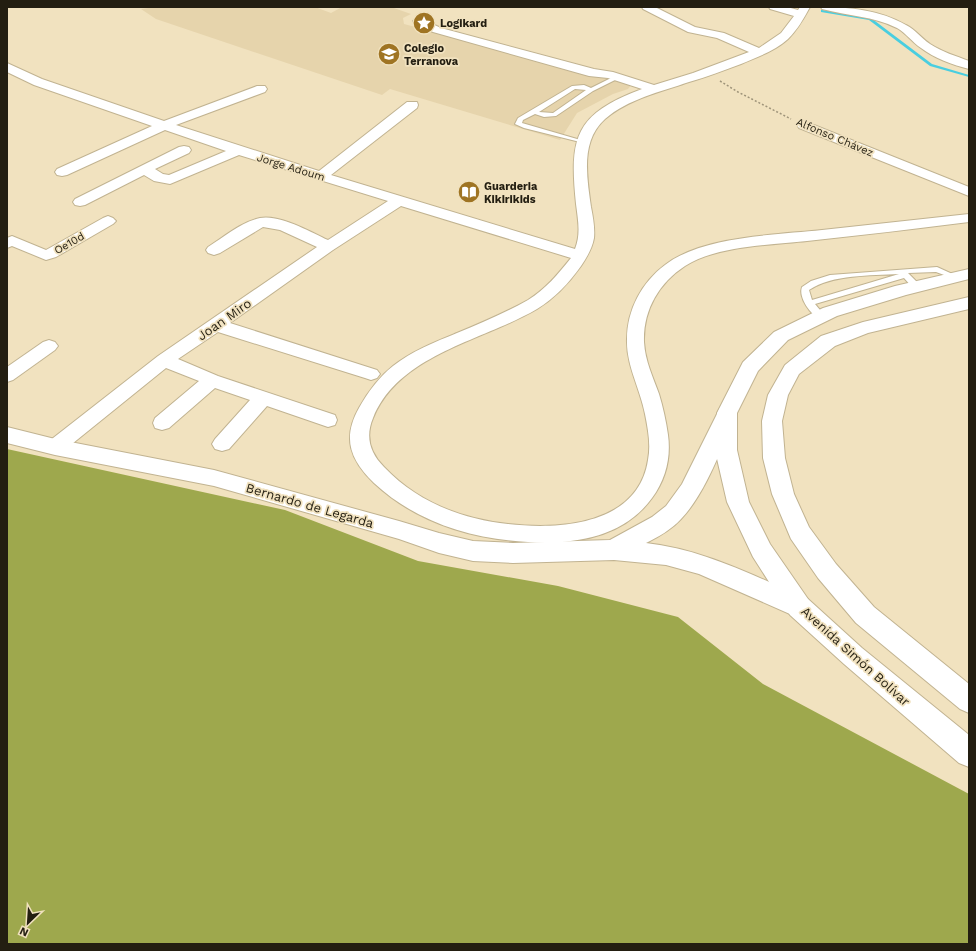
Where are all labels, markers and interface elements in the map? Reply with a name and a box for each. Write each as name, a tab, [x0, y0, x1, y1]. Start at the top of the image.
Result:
place icon: Logikard	[411, 10, 437, 36]
place label: Logikard	[440, 17, 487, 30]
school or university icon: Colegio Terranova	[376, 41, 402, 67]
place label: Colegio Terranova	[404, 42, 459, 68]
street label: Alfonso Chávez	[794, 115, 876, 160]
street label: Jorge Adoum	[255, 151, 326, 184]
library icon: Guarderia Kikirikids	[456, 179, 482, 205]
place label: Guarderia Kikirikids	[484, 180, 538, 206]
street label: Oe10d	[52, 230, 87, 257]
street label: Joan Miro	[194, 295, 254, 343]
street label: Bernardo de Legarda	[244, 480, 376, 531]
street label: Avenida Simón Bolívar	[798, 604, 913, 709]
north arrow	[8, 903, 48, 943]
text: N	[18, 924, 30, 939]

